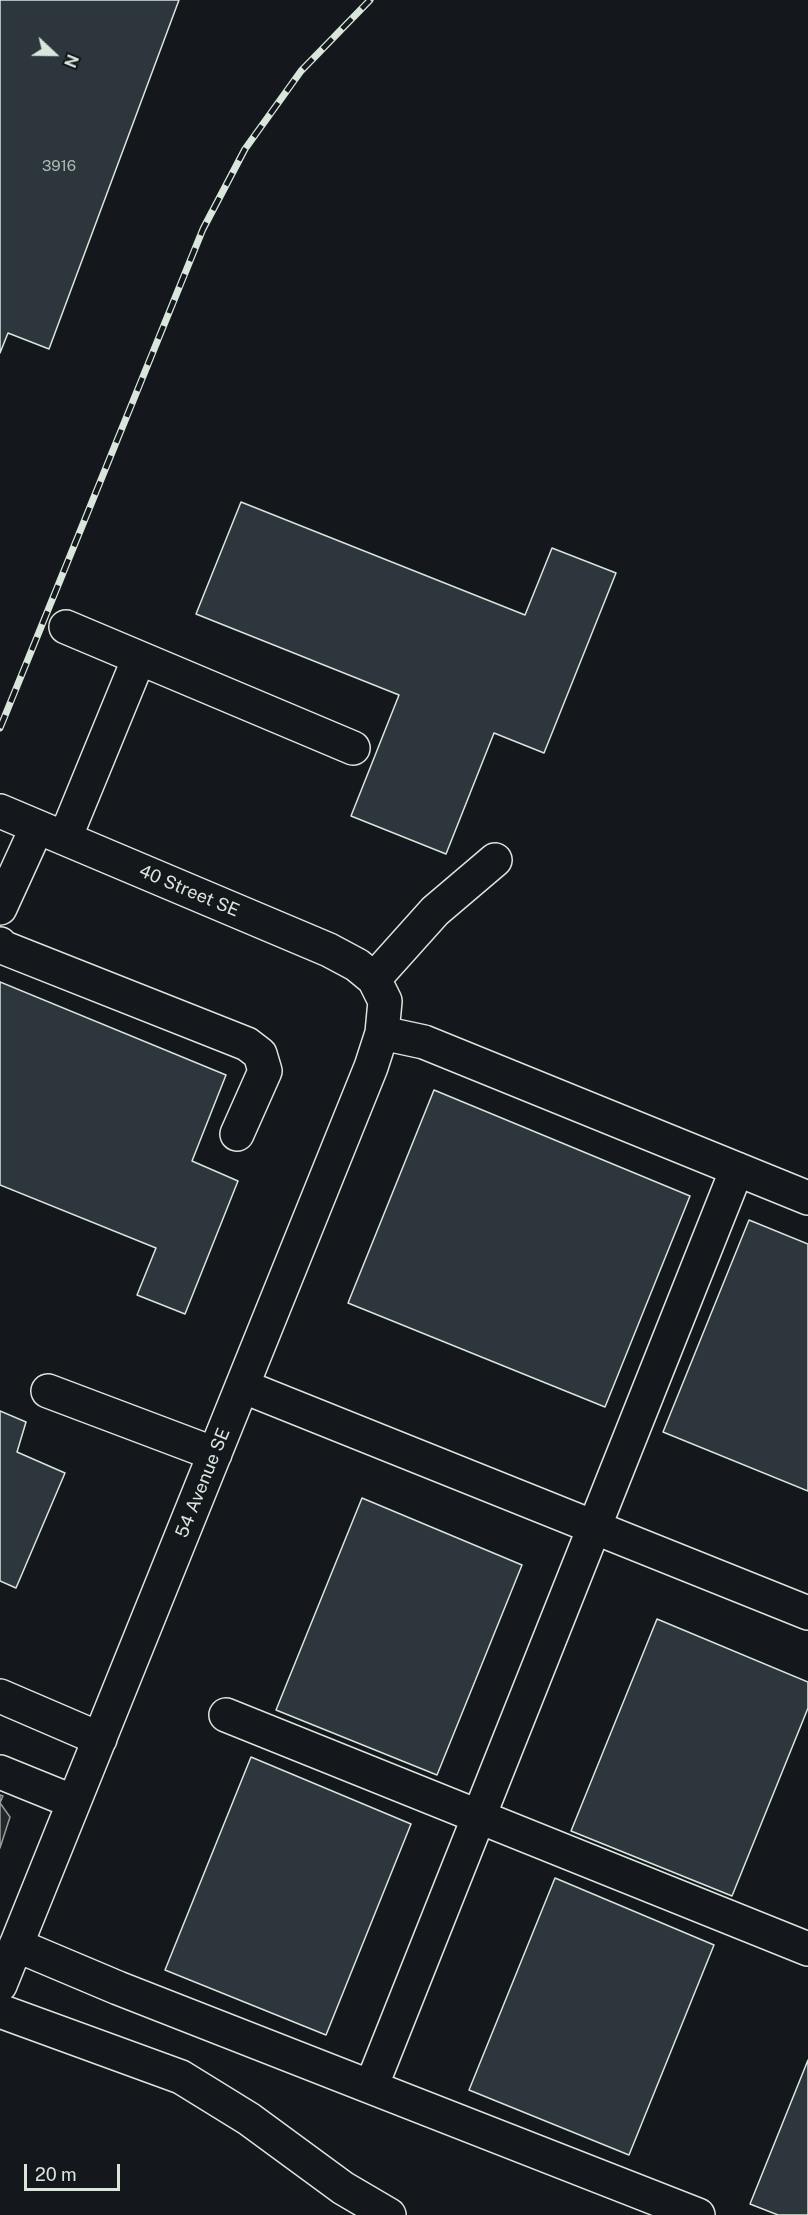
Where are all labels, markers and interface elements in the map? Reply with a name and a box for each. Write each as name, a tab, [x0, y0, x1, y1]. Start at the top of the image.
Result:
north arrow	[24, 24, 84, 84]
text: N	[60, 52, 82, 70]
house number: 3916	[42, 157, 76, 175]
street label: 40 Street SE	[136, 860, 242, 922]
street label: 54 Avenue SE	[171, 1425, 235, 1541]
scale bar	[27, 2152, 123, 2190]
text: 20 m	[35, 2164, 77, 2185]

